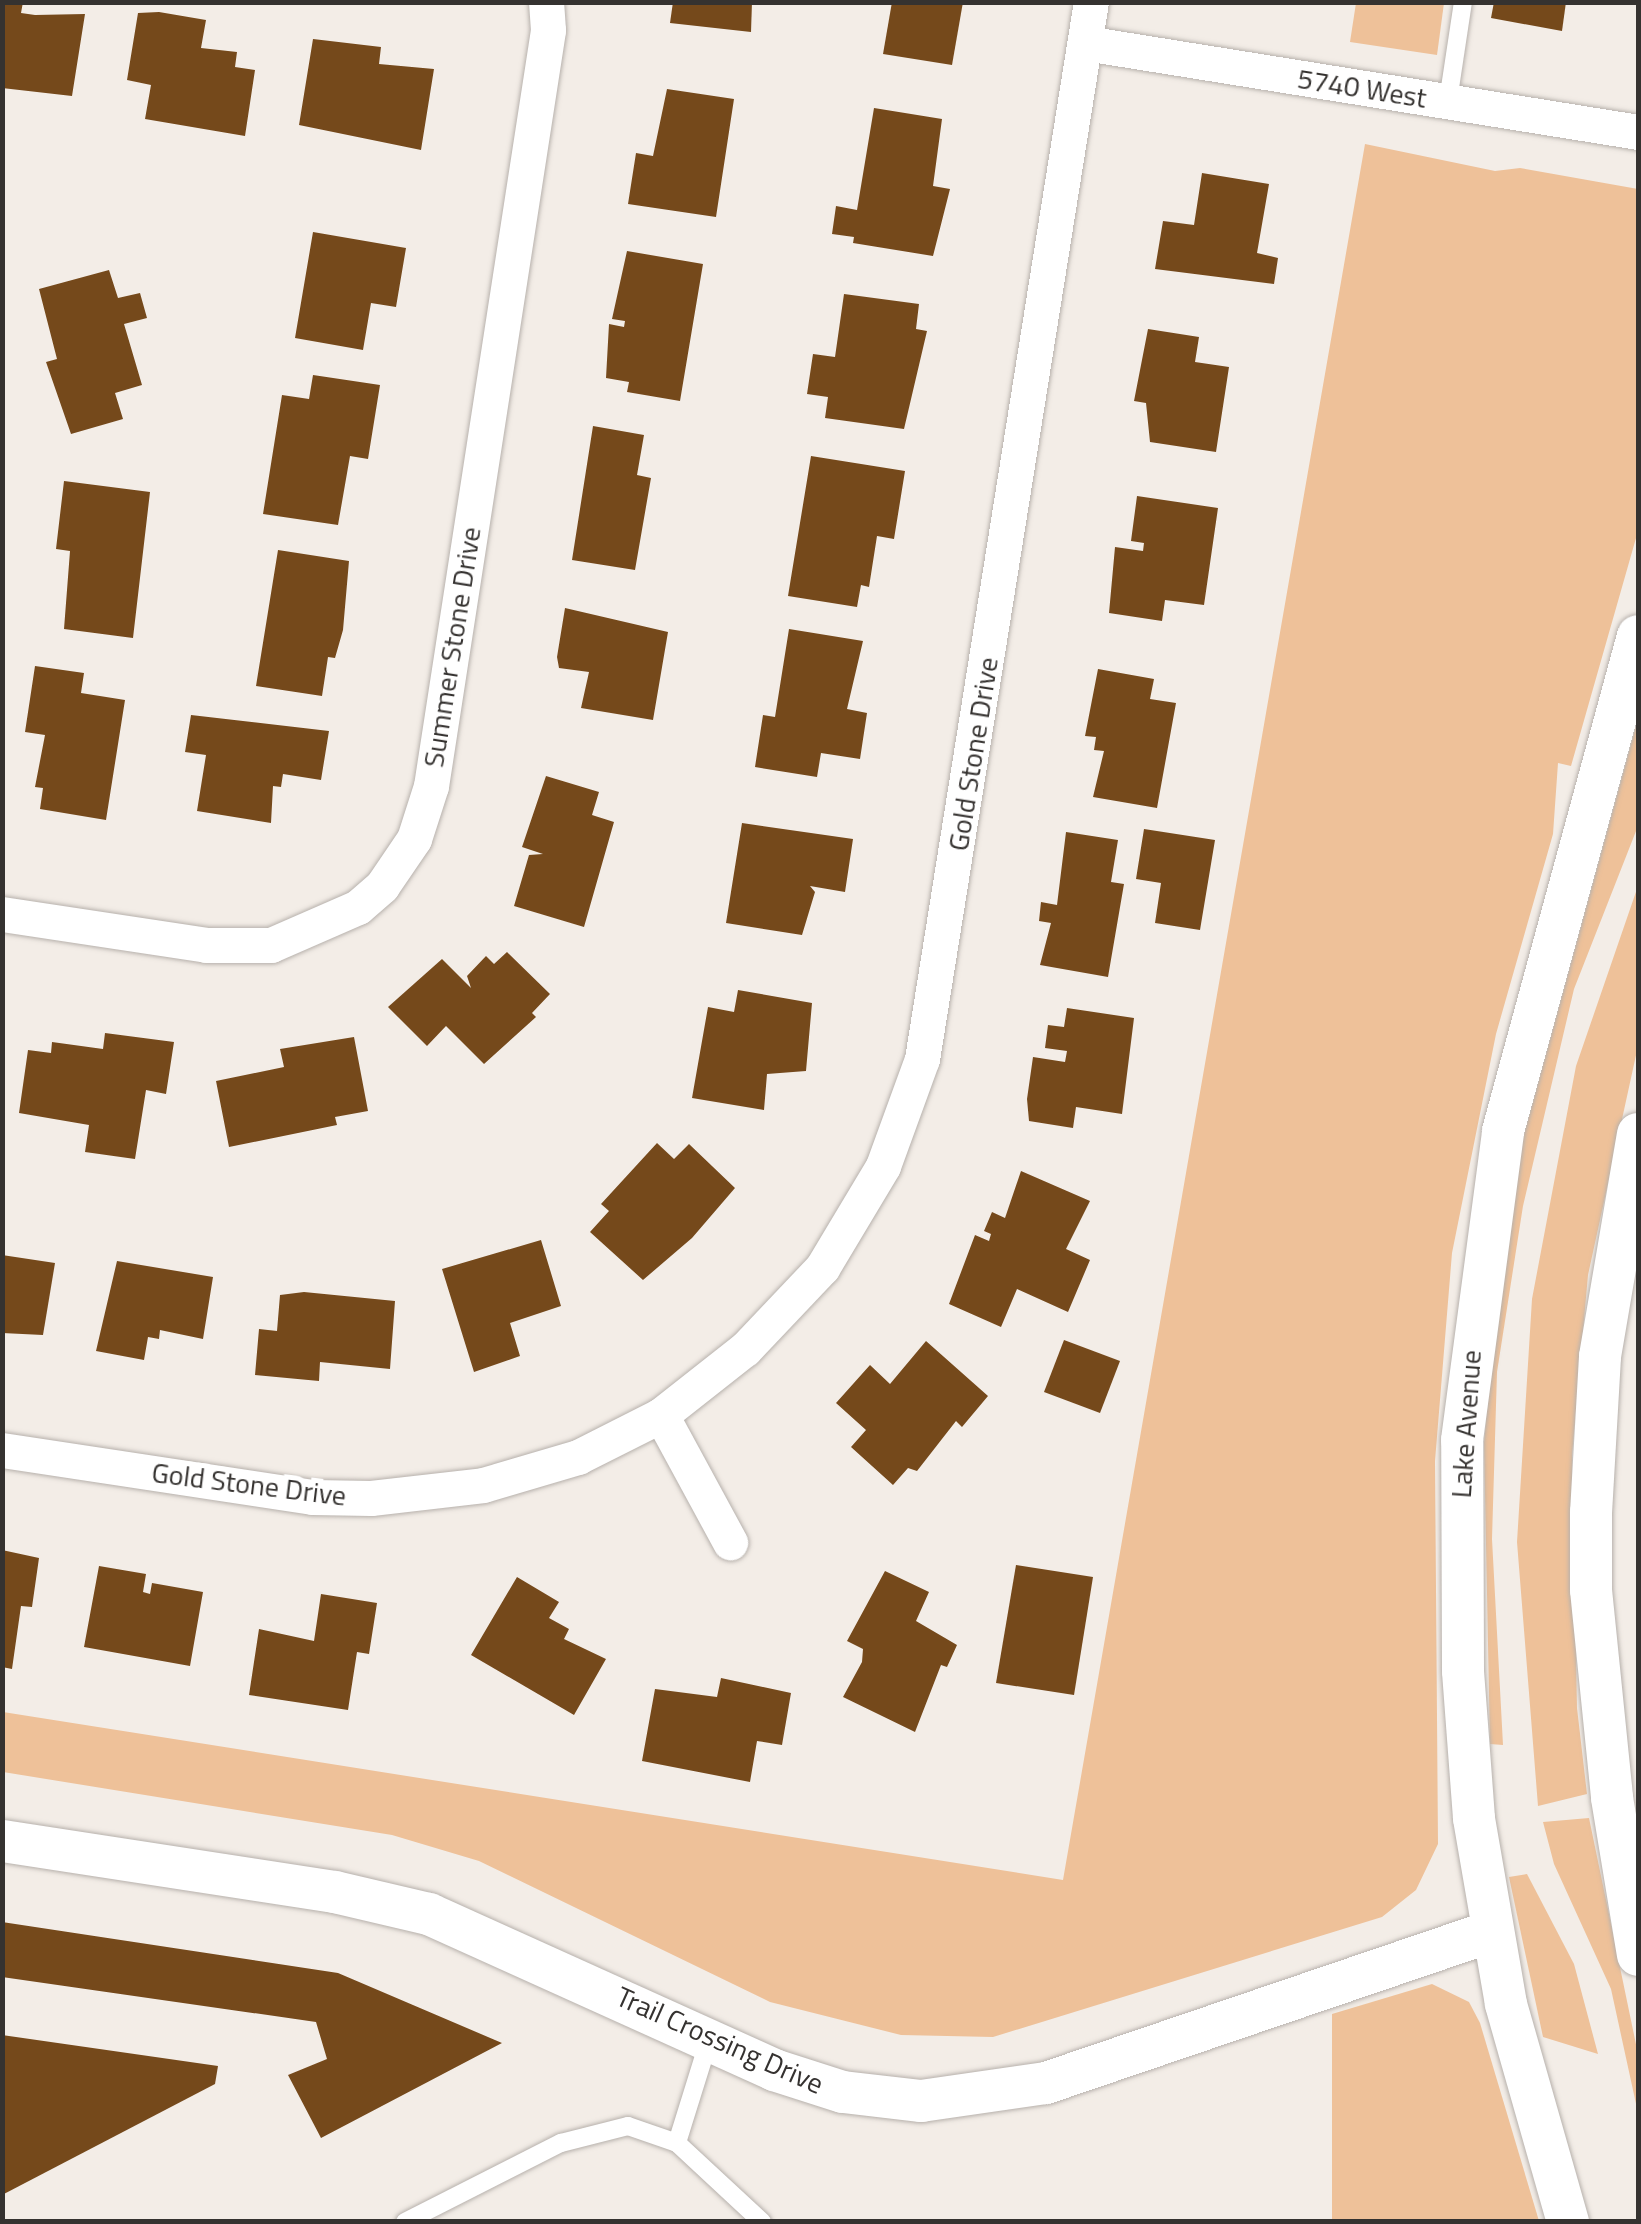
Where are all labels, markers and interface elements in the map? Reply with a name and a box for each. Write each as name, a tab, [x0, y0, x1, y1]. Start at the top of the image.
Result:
street label: 5740 West	[1295, 61, 1429, 115]
street label: Summer Stone Drive	[416, 524, 488, 770]
street label: Gold Stone Drive	[941, 655, 1005, 853]
street label: Lake Avenue	[1444, 1349, 1488, 1499]
street label: Gold Stone Drive	[150, 1455, 348, 1513]
street label: Trail Crossing Drive	[611, 1979, 829, 2101]

